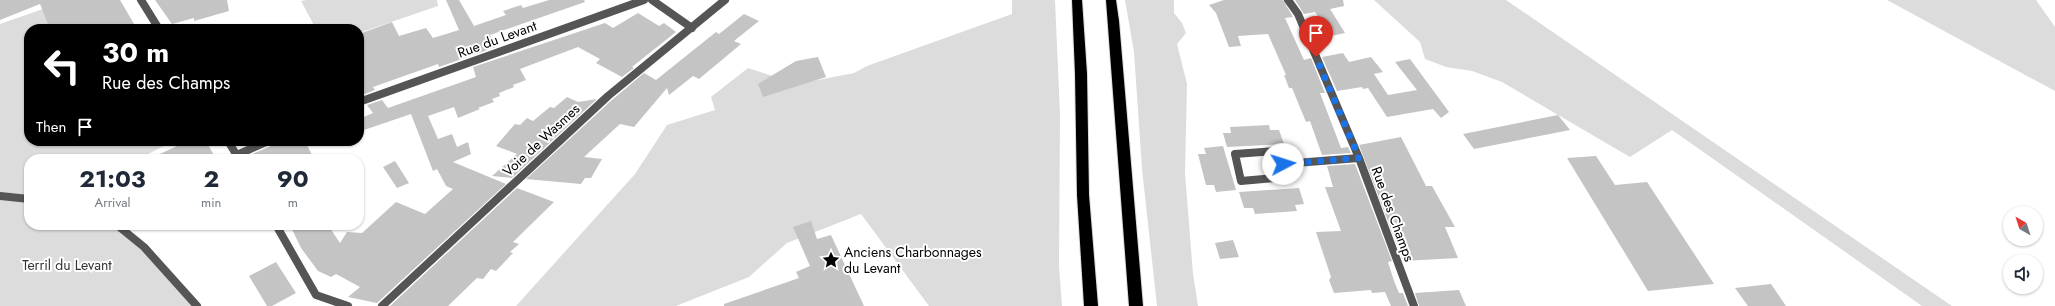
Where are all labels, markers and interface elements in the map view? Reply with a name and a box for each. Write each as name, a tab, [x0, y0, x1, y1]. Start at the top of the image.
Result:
street label: Rue du Levant	[455, 15, 540, 63]
pin	[1299, 16, 1333, 57]
icon: arrive	[1305, 22, 1327, 44]
text: 30 m	[102, 32, 169, 73]
icon: left	[36, 40, 88, 92]
text: Rue des Champs	[102, 70, 230, 96]
street label: Voie de Wasmes	[498, 99, 584, 181]
text: Then	[36, 116, 66, 138]
icon: arrive	[74, 116, 96, 138]
position arrow	[1262, 143, 1304, 185]
text: 21:03	[79, 161, 146, 196]
text: 2	[203, 161, 219, 196]
text: 90	[277, 161, 309, 196]
street label: Rue des Champs	[1367, 164, 1420, 265]
text: Arrival	[95, 193, 130, 212]
text: min	[201, 193, 221, 212]
text: m	[288, 193, 298, 212]
north arrow	[2003, 206, 2043, 246]
map controls	[2003, 206, 2043, 294]
place label: Anciens Charbonnages du Levant	[844, 242, 982, 278]
place icon: Anciens Charbonnages du Levant	[821, 250, 841, 270]
button: sound	[2003, 254, 2043, 294]
park label: Terril du Levant	[22, 255, 112, 275]

